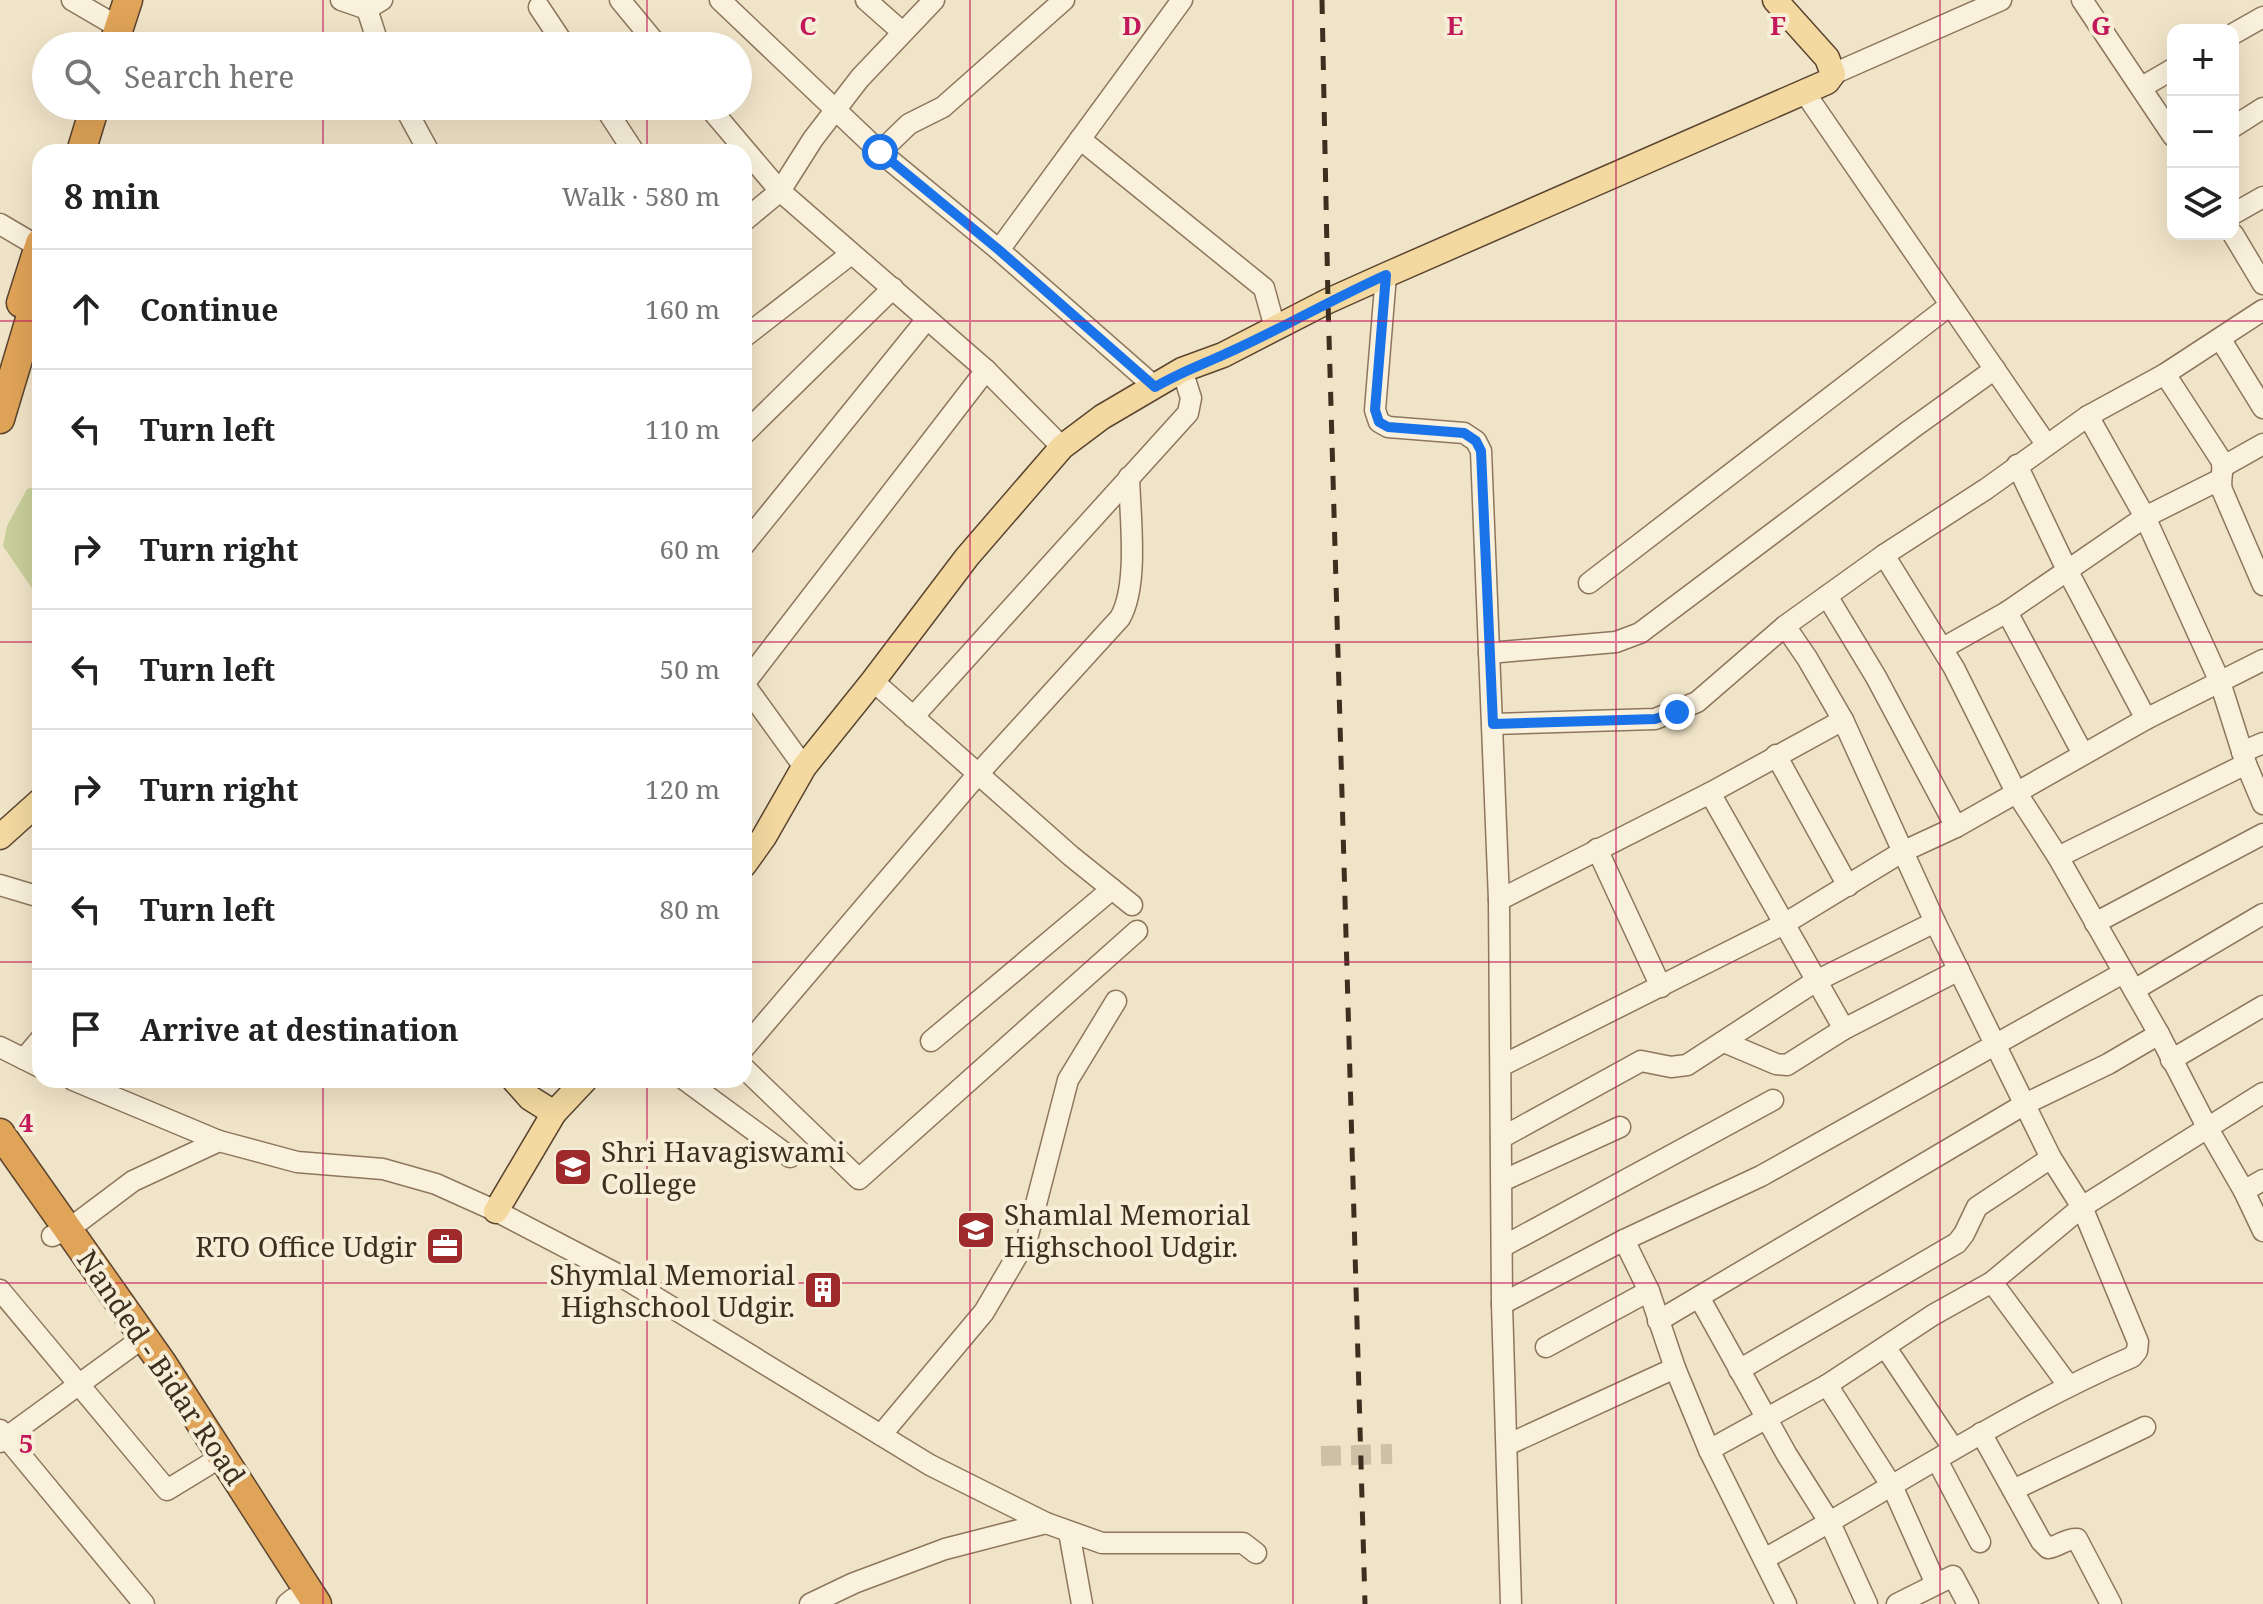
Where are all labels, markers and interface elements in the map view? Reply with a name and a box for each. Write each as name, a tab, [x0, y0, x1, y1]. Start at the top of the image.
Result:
text: C	[799, 7, 817, 43]
text: D	[1122, 7, 1142, 43]
text: E	[1447, 7, 1464, 43]
text: F	[1770, 7, 1786, 43]
text: G	[2091, 7, 2111, 43]
map controls	[2167, 24, 2239, 240]
button: +	[2167, 24, 2239, 96]
search box	[32, 32, 752, 120]
icon: search	[60, 54, 104, 98]
text: Search here	[124, 56, 294, 97]
button: −	[2167, 96, 2239, 168]
route start	[862, 134, 898, 170]
button: layers	[2167, 168, 2239, 240]
text: 8 min	[64, 173, 160, 219]
text: Walk · 580 m	[562, 178, 720, 214]
icon: ahead	[64, 287, 108, 331]
text: Continue	[140, 289, 278, 330]
text: 160 m	[645, 291, 720, 327]
icon: left	[64, 407, 108, 451]
text: Turn left	[140, 409, 275, 450]
text: 110 m	[645, 411, 720, 447]
icon: right	[64, 527, 108, 571]
text: Turn right	[140, 529, 298, 570]
text: 60 m	[660, 531, 720, 567]
icon: left	[64, 647, 108, 691]
text: Turn left	[140, 649, 275, 690]
text: 50 m	[660, 651, 720, 687]
route end	[1659, 694, 1695, 730]
icon: right	[64, 767, 108, 811]
text: Turn right	[140, 769, 298, 810]
text: 120 m	[645, 771, 720, 807]
icon: left	[64, 887, 108, 931]
text: Turn left	[140, 889, 275, 930]
text: 80 m	[660, 891, 720, 927]
icon: arrive	[64, 1007, 108, 1051]
text: Arrive at destination	[140, 1009, 459, 1050]
text: 4	[19, 1104, 34, 1140]
place label: Shri Havagiswami College	[601, 1132, 845, 1202]
school or university icon: Shri Havagiswami College	[552, 1146, 594, 1188]
place label: Shamlal Memorial Highschool Udgir.	[1004, 1195, 1250, 1265]
school or university icon: Shamlal Memorial Highschool Udgir.	[955, 1209, 997, 1251]
office icon: RTO Office Udgir	[424, 1225, 466, 1267]
place label: RTO Office Udgir	[195, 1227, 417, 1265]
street label: Nanded - Bidar Road	[69, 1242, 255, 1492]
place label: Shymlal Memorial Highschool Udgir.	[549, 1255, 795, 1325]
building icon: Shymlal Memorial Highschool Udgir.	[802, 1269, 844, 1311]
text: 5	[19, 1425, 33, 1461]

